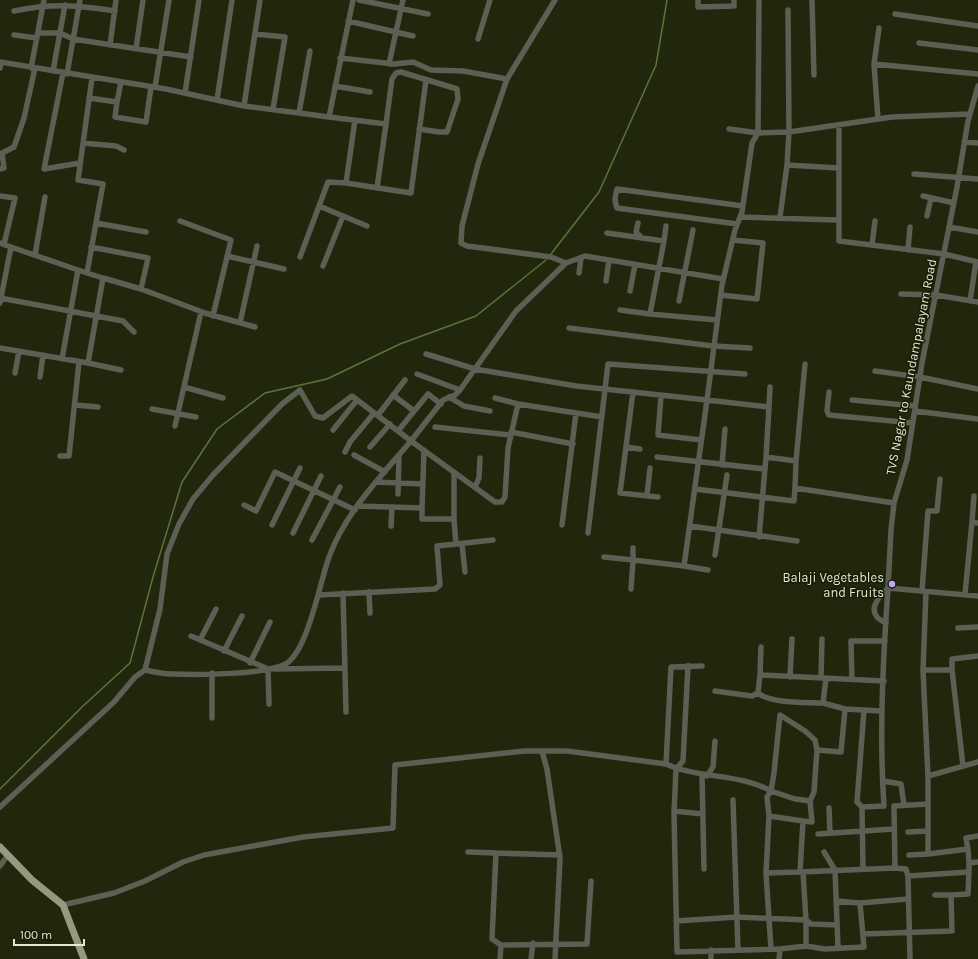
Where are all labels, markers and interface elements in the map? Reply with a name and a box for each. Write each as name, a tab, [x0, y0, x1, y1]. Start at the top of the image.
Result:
street label: TVS Nagar to Kaundampalayam Road	[883, 258, 939, 476]
place label: Balaji Vegetables and Fruits	[782, 570, 884, 600]
marker: Balaji Vegetables and Fruits	[887, 579, 897, 589]
scale bar	[14, 921, 84, 947]
text: 100 m	[20, 928, 52, 942]

